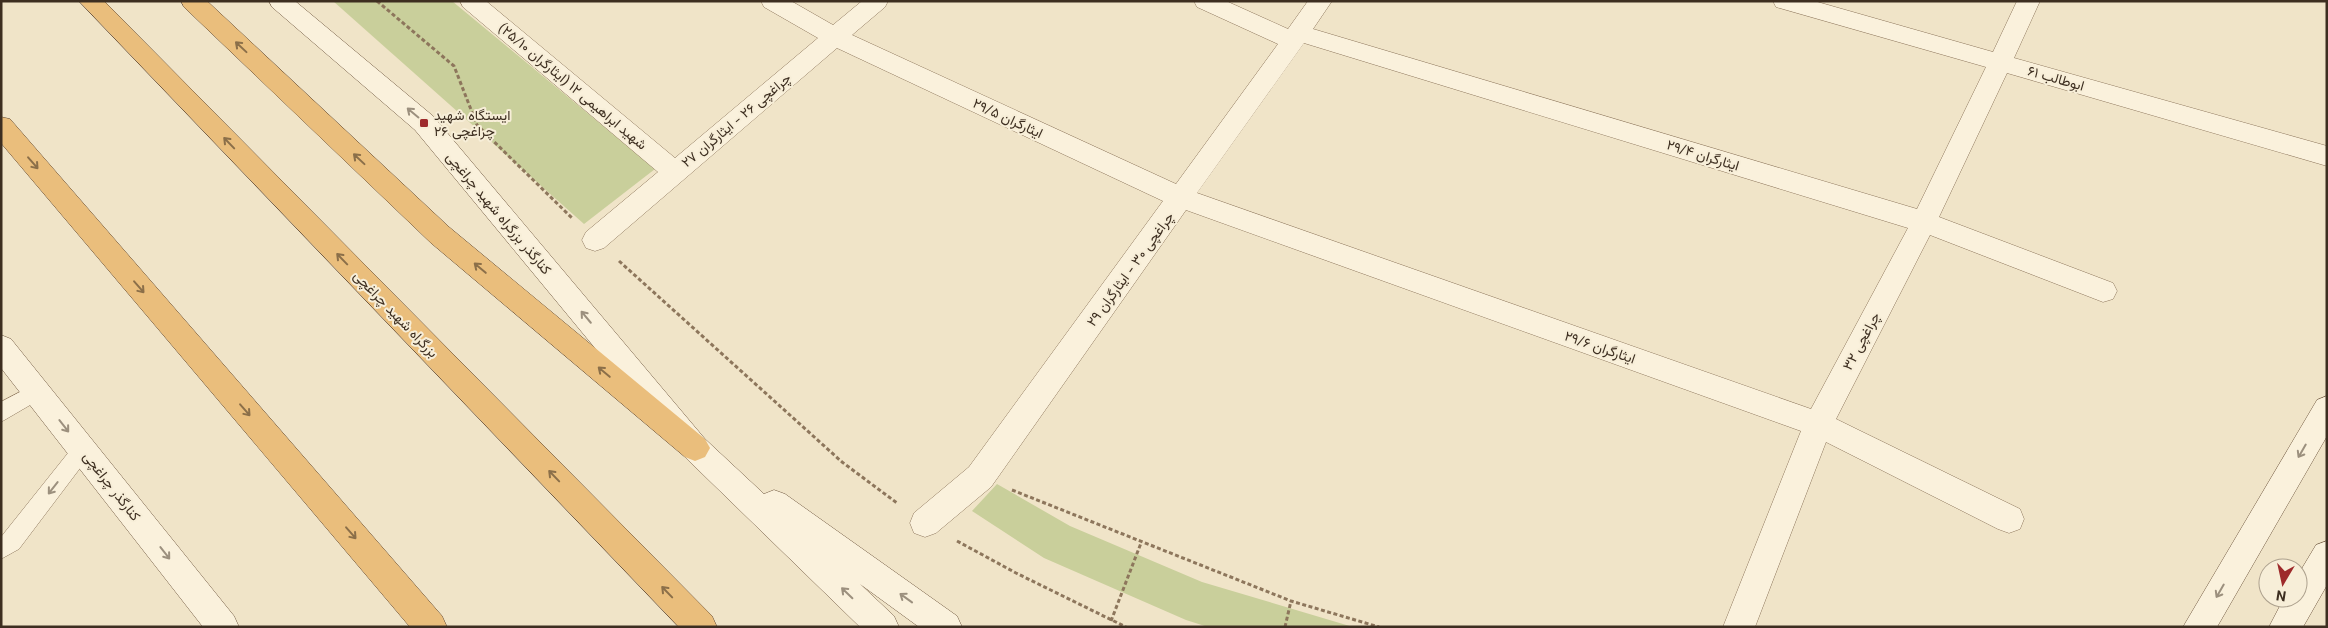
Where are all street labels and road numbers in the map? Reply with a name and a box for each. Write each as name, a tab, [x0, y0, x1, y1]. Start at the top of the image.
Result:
street label: شهید ابراهیمی ۱۲ (ایثارگران ۲۵/۱۰)	[492, 19, 651, 157]
street label: ابوطالب ۶۱	[2025, 61, 2086, 98]
street label: چراغچی ۲۶ - ایثارگران ۲۷	[677, 69, 797, 174]
street label: ایثارگران ۲۹/۵	[968, 94, 1046, 146]
street label: ایثارگران ۲۹/۴	[1663, 135, 1742, 178]
street label: کنارگذر بزرگراه شهید چراغچی	[439, 148, 556, 281]
street label: چراغچی ۳۰ - ایثارگران ۲۹	[1082, 208, 1181, 332]
street label: بزرگراه شهید چراغچی	[347, 267, 442, 364]
street label: چراغچی ۳۲	[1838, 309, 1887, 375]
street label: ایثارگران ۲۹/۶	[1561, 326, 1638, 371]
street label: کنارگذر چراغچی	[76, 448, 145, 527]

